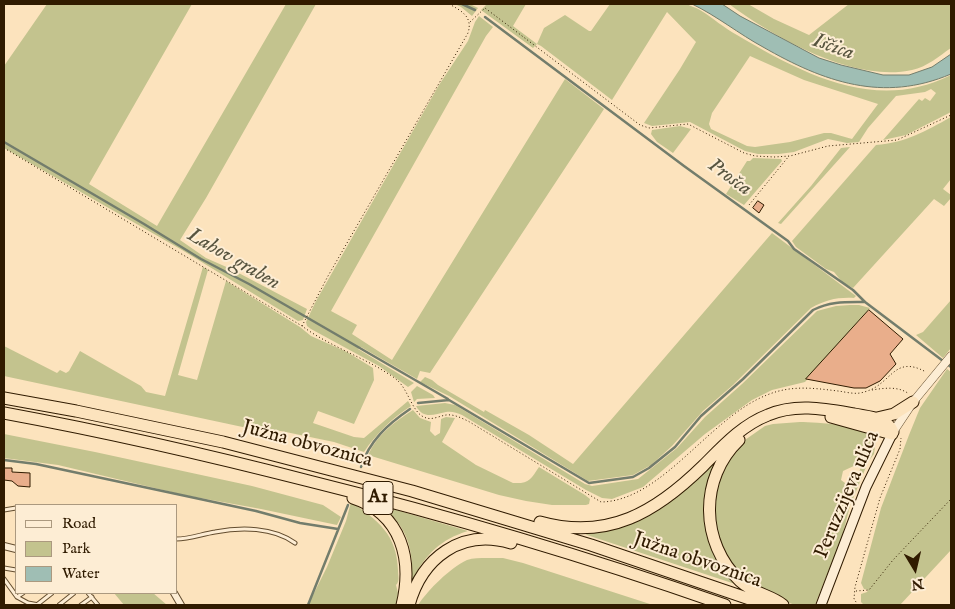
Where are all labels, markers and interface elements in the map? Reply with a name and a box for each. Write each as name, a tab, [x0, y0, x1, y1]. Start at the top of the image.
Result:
water label: Iščica	[809, 29, 857, 67]
water label: Prošca	[702, 154, 756, 202]
water label: Lahov graben	[182, 223, 284, 297]
street label: Južna obvoznica	[239, 416, 375, 474]
street label: Peruzzijeva ulica	[810, 428, 886, 562]
road number: A1	[363, 482, 393, 514]
legend	[15, 504, 178, 594]
text: Road	[62, 514, 96, 533]
street label: Južna obvoznica	[630, 528, 764, 594]
text: Park	[62, 539, 91, 558]
north arrow	[890, 544, 940, 594]
text: Water	[62, 564, 99, 583]
text: N	[910, 574, 925, 594]

